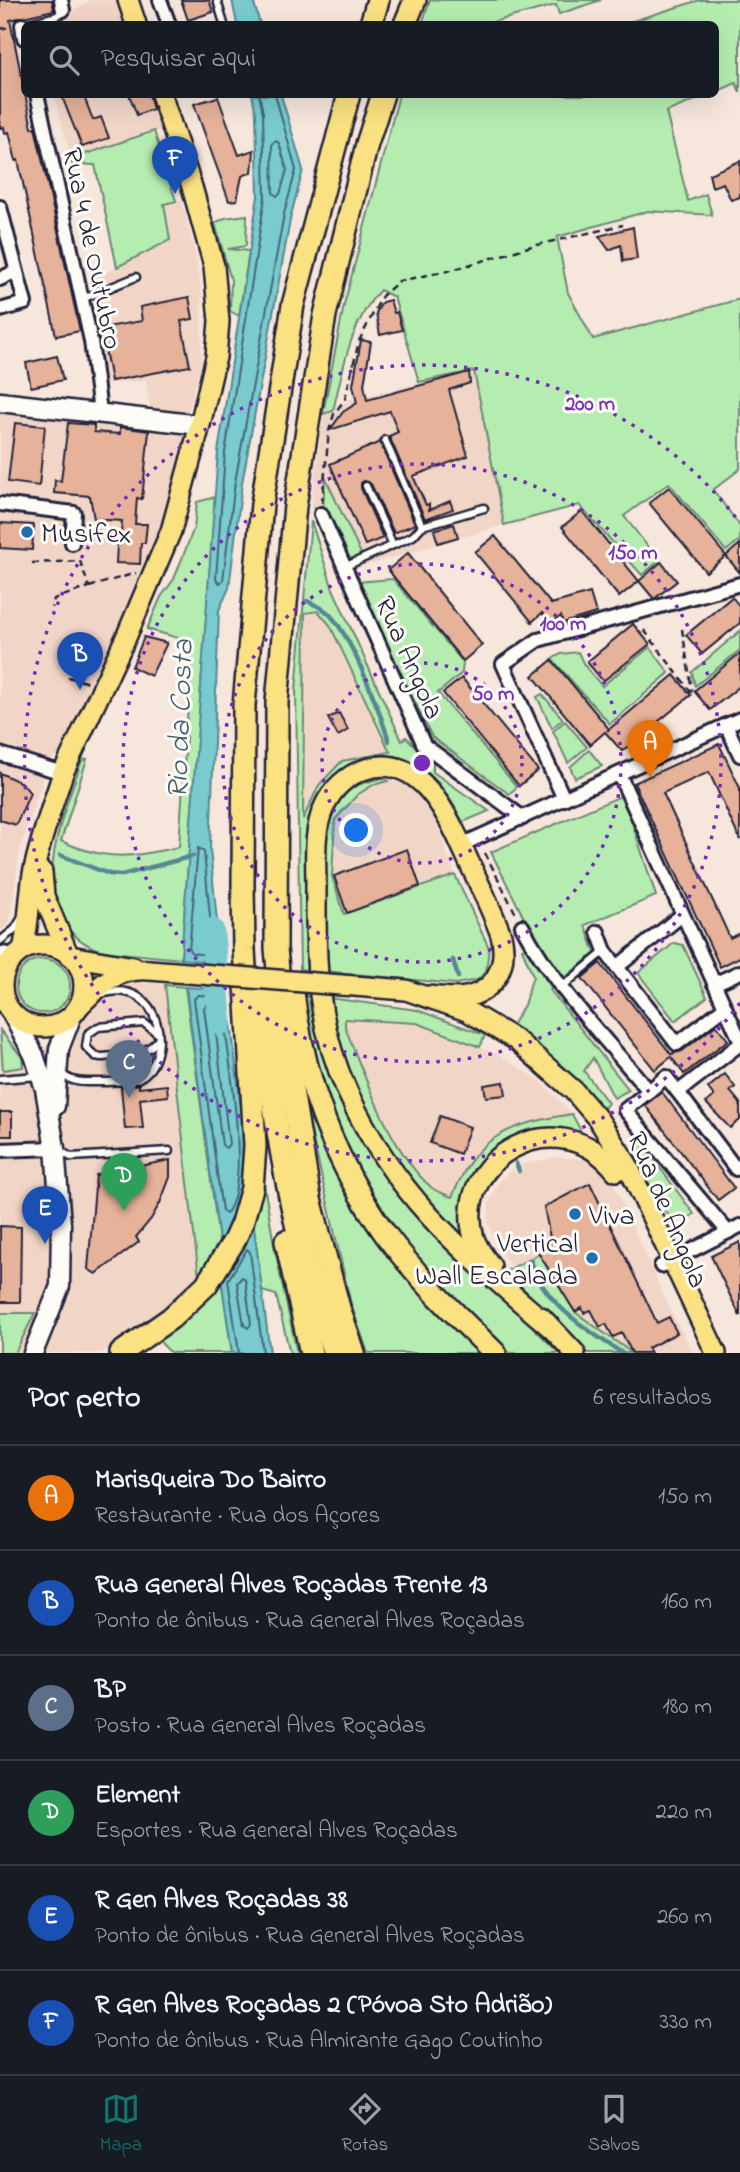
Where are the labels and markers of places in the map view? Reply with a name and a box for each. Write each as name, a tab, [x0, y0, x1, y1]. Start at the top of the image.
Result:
pin: F	[152, 136, 198, 194]
place label: Musifex	[41, 515, 131, 556]
marker: Musifex	[19, 524, 35, 540]
pin: B	[57, 632, 103, 690]
pin: A	[627, 720, 673, 778]
centre of rings	[410, 751, 434, 775]
pin: C	[106, 1040, 152, 1098]
pin: D	[101, 1153, 147, 1211]
pin: E	[22, 1186, 68, 1244]
place label: Viva	[588, 1197, 635, 1238]
marker: Viva	[567, 1206, 583, 1222]
place label: Vertical Wall Escalada	[415, 1225, 578, 1298]
marker: Vertical Wall Escalada	[584, 1250, 600, 1266]

